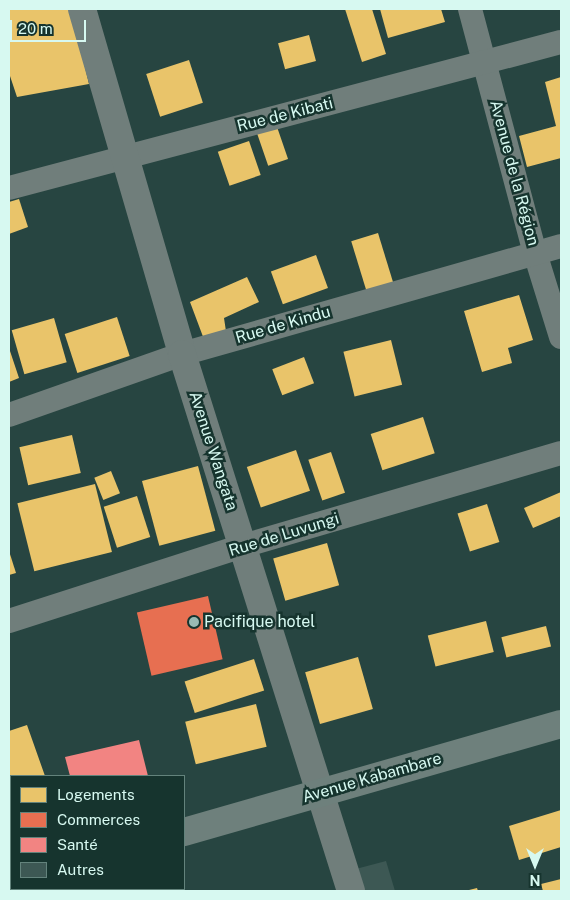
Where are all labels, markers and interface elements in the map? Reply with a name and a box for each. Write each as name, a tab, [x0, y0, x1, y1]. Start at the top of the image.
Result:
scale bar	[12, 10, 89, 42]
text: 20 m	[18, 20, 53, 37]
street label: Rue de Kibati	[235, 94, 335, 136]
street label: Avenue de la Région	[485, 98, 543, 248]
street label: Rue de Kindu	[233, 302, 333, 348]
street label: Avenue Wangata	[185, 389, 241, 513]
street label: Rue de Luvungi	[226, 509, 342, 561]
place label: Pacifique hotel	[204, 612, 315, 632]
marker: Pacifique hotel	[188, 616, 200, 628]
street label: Avenue Kabambare	[300, 749, 444, 807]
legend	[10, 775, 185, 890]
text: Logements	[57, 786, 135, 803]
text: Commerces	[57, 811, 140, 828]
text: Santé	[57, 836, 98, 853]
north arrow	[510, 840, 560, 890]
text: Autres	[57, 861, 104, 878]
text: N	[530, 872, 540, 888]

